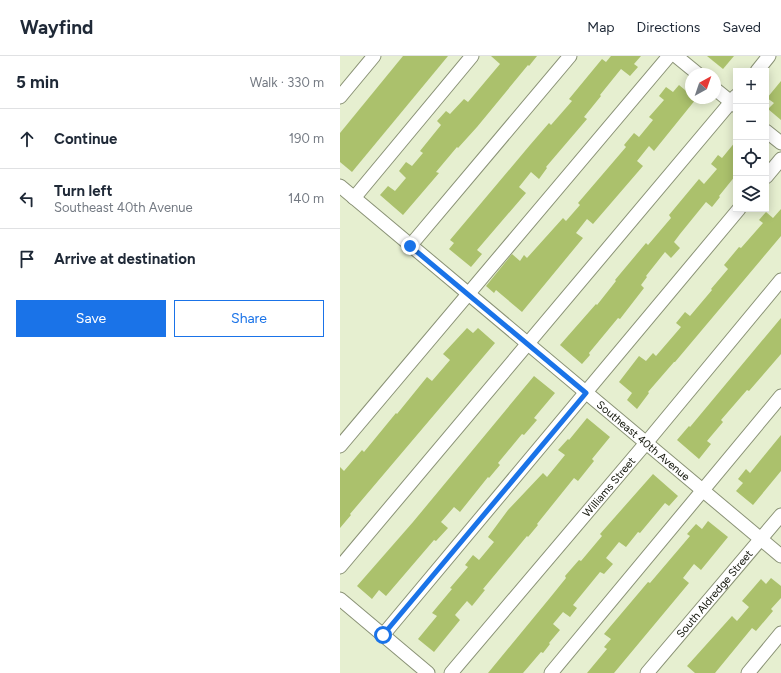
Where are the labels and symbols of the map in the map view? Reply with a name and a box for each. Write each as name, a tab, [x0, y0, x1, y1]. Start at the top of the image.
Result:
north arrow	[685, 68, 721, 104]
route end	[401, 237, 419, 255]
street label: Southeast 40th Avenue	[594, 398, 693, 483]
street label: Williams Street	[580, 454, 638, 519]
street label: South Aldredge Street	[673, 547, 755, 640]
route start	[374, 626, 392, 644]

